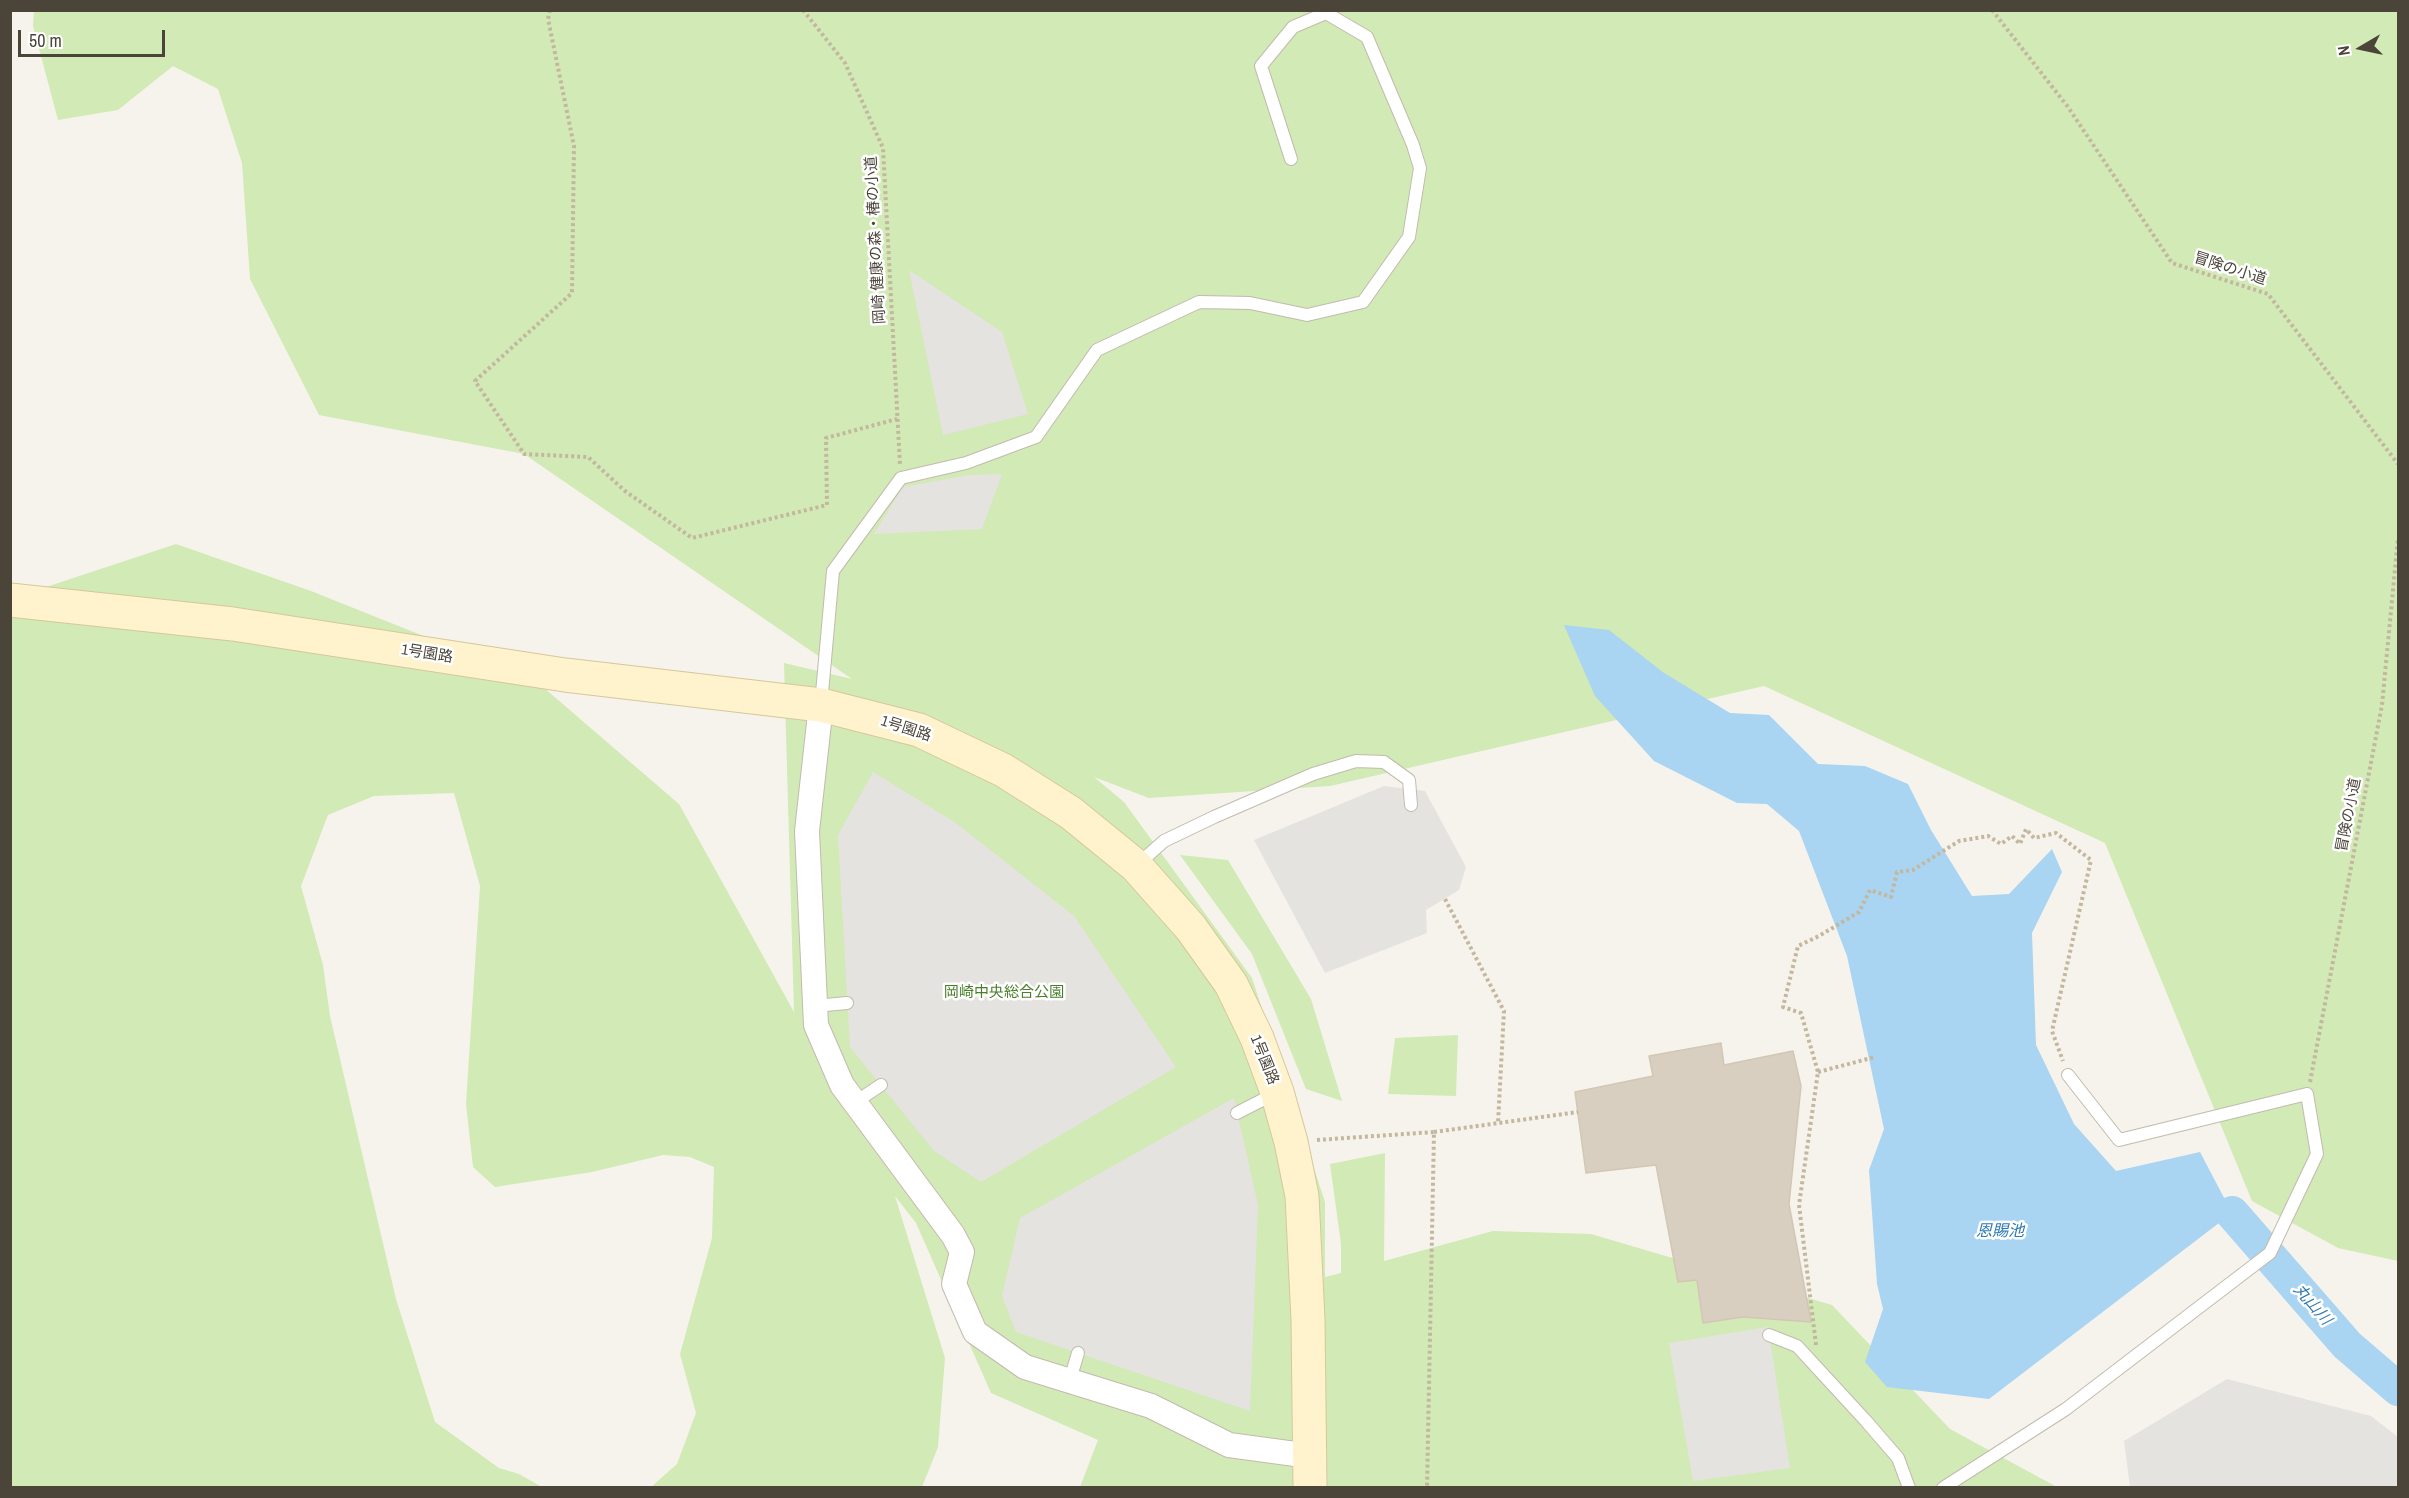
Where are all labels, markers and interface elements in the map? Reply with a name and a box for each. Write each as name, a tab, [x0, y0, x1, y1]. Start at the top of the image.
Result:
scale bar	[21, 18, 168, 56]
north arrow	[2331, 18, 2391, 78]
text: 50 m	[29, 28, 62, 53]
text: N	[2332, 44, 2355, 57]
street label: 岡崎 健康の森・椿の小道	[863, 155, 889, 325]
street label: 冒険の小道	[2192, 249, 2268, 289]
street label: 1号園路	[400, 641, 454, 667]
street label: 1号園路	[879, 712, 933, 746]
street label: 冒険の小道	[2333, 776, 2365, 854]
park label: 岡崎中央総合公園	[944, 984, 1064, 1002]
street label: 1号園路	[1246, 1033, 1282, 1087]
water label: 恩賜池	[1976, 1222, 2024, 1242]
water label: 丸山川	[2289, 1281, 2335, 1329]

